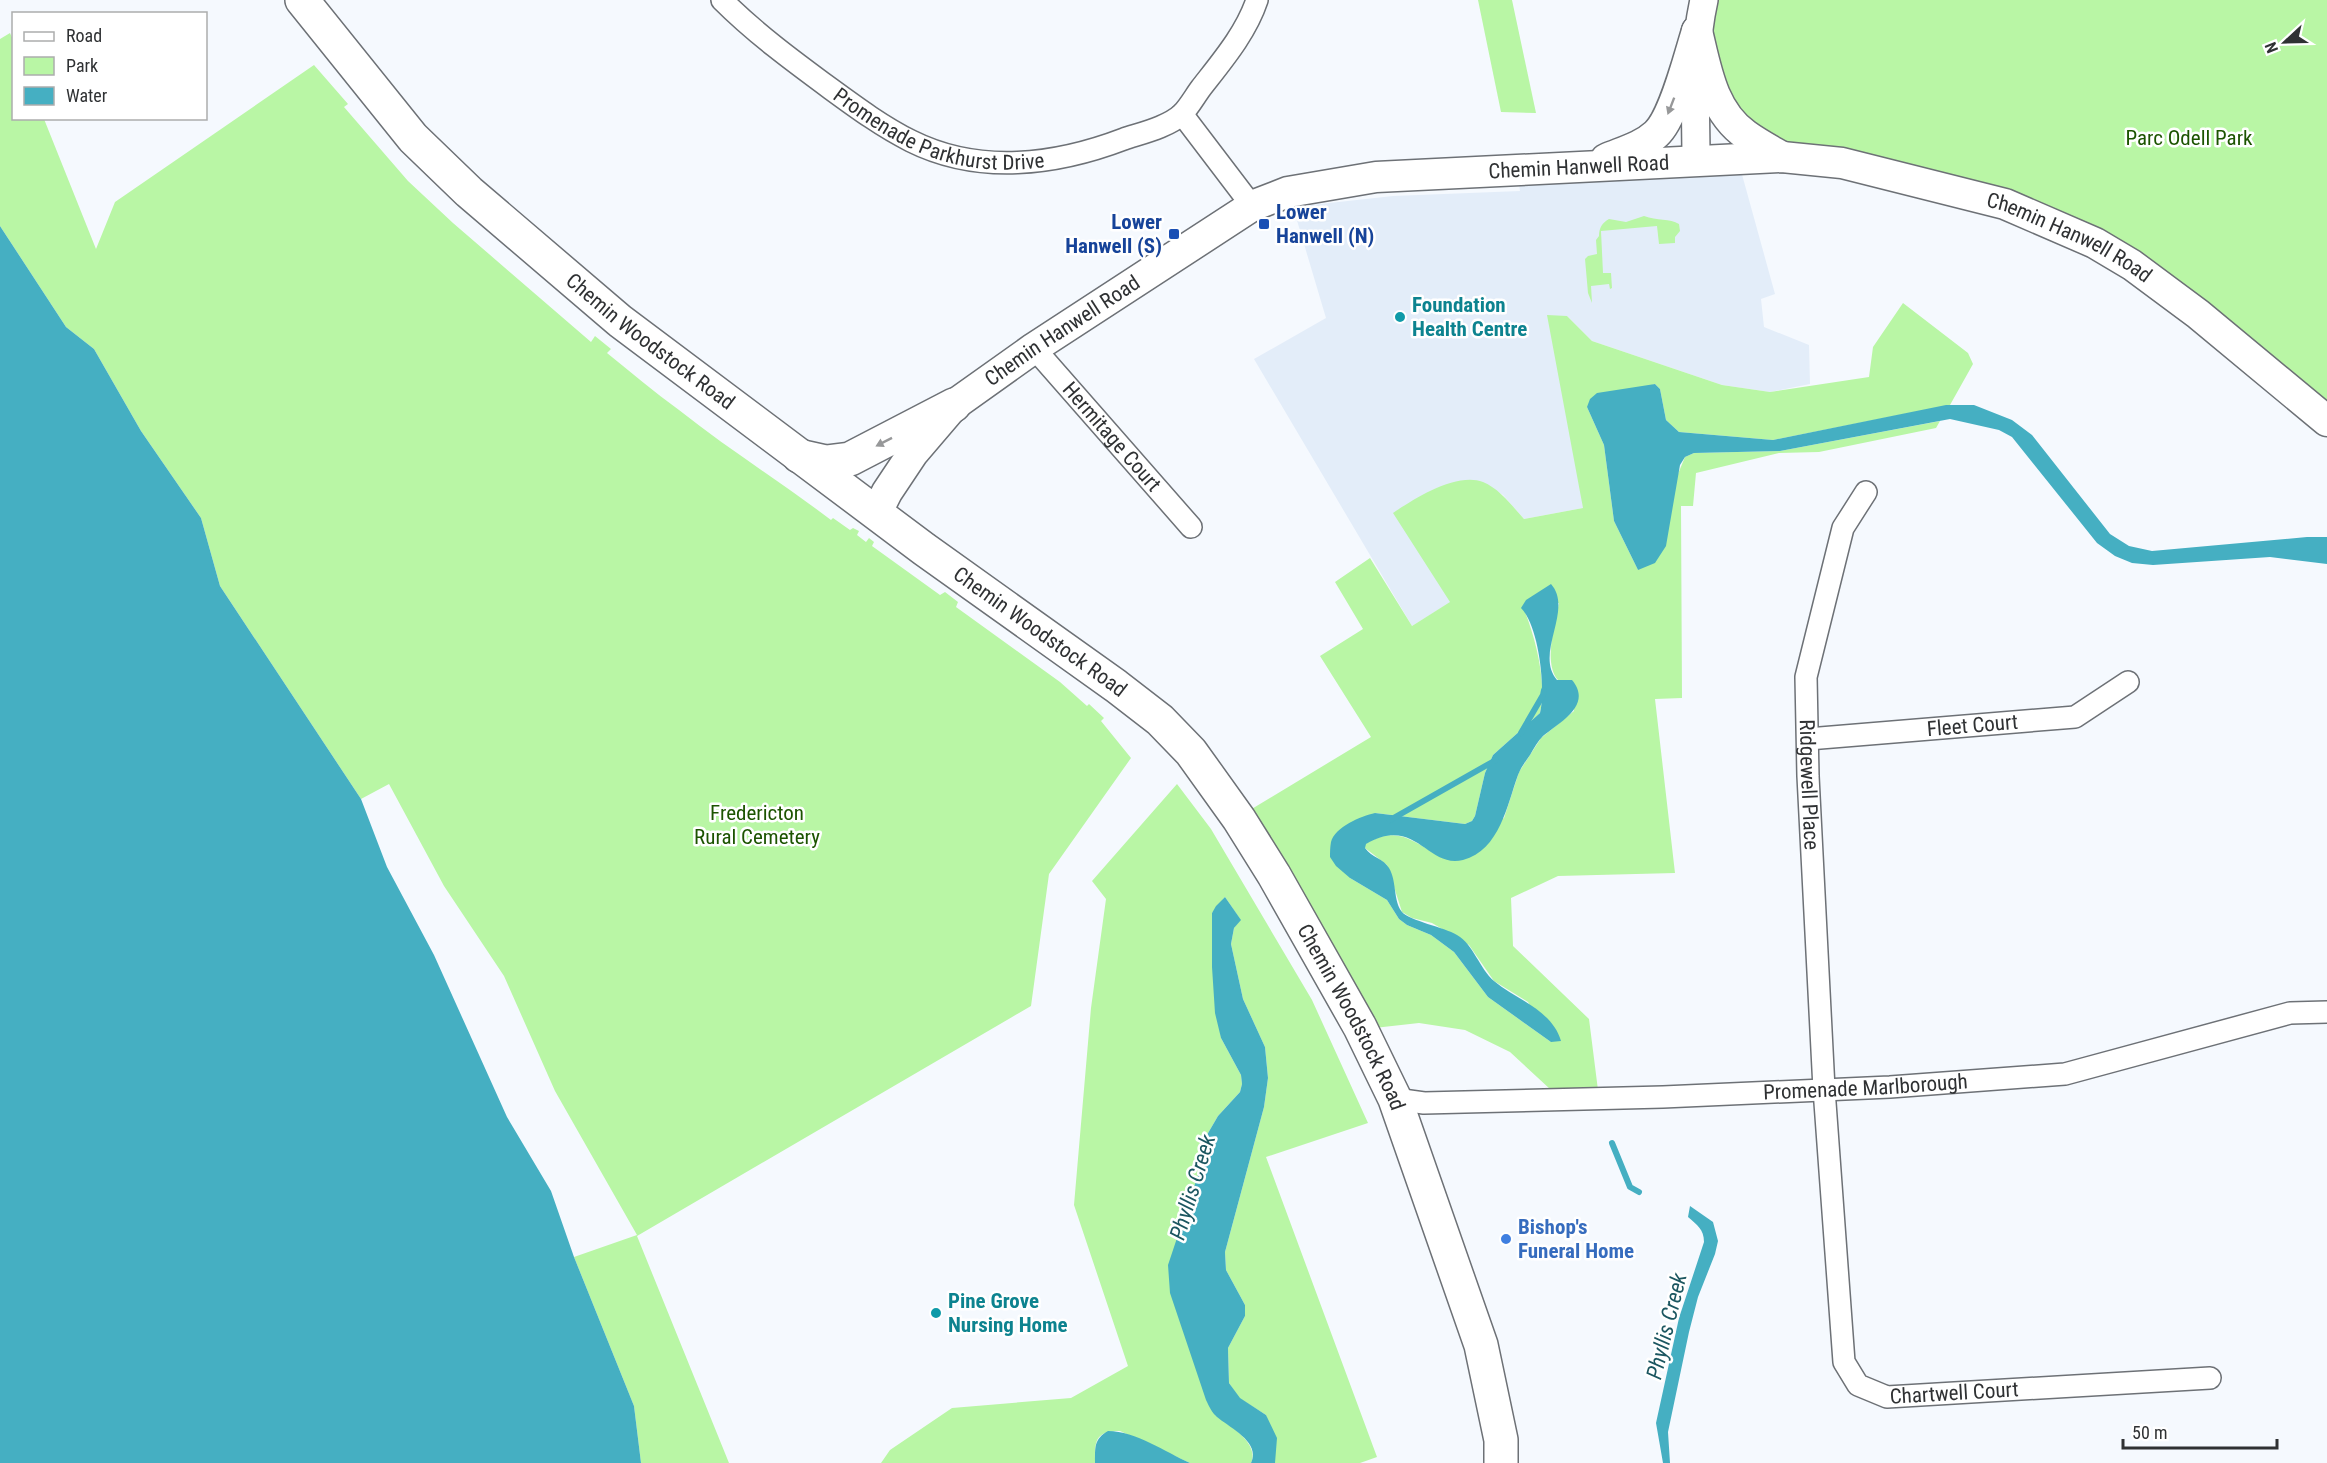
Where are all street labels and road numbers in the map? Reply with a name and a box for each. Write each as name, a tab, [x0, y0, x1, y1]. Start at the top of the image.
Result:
street label: Promenade Parkhurst Drive	[829, 83, 1046, 175]
street label: Chemin Hanwell Road	[1488, 151, 1670, 183]
street label: Chemin Hanwell Road	[1984, 188, 2156, 288]
street label: Chemin Woodstock Road	[561, 268, 739, 415]
street label: Chemin Hanwell Road	[980, 270, 1144, 391]
street label: Hermitage Court	[1058, 377, 1166, 496]
street label: Chemin Woodstock Road	[949, 562, 1131, 702]
street label: Fleet Court	[1926, 710, 2019, 741]
street label: Ridgewell Place	[1795, 719, 1824, 851]
street label: Chemin Woodstock Road	[1292, 920, 1410, 1113]
street label: Promenade Marlborough	[1763, 1069, 1969, 1105]
street label: Chartwell Court	[1889, 1377, 2019, 1409]

